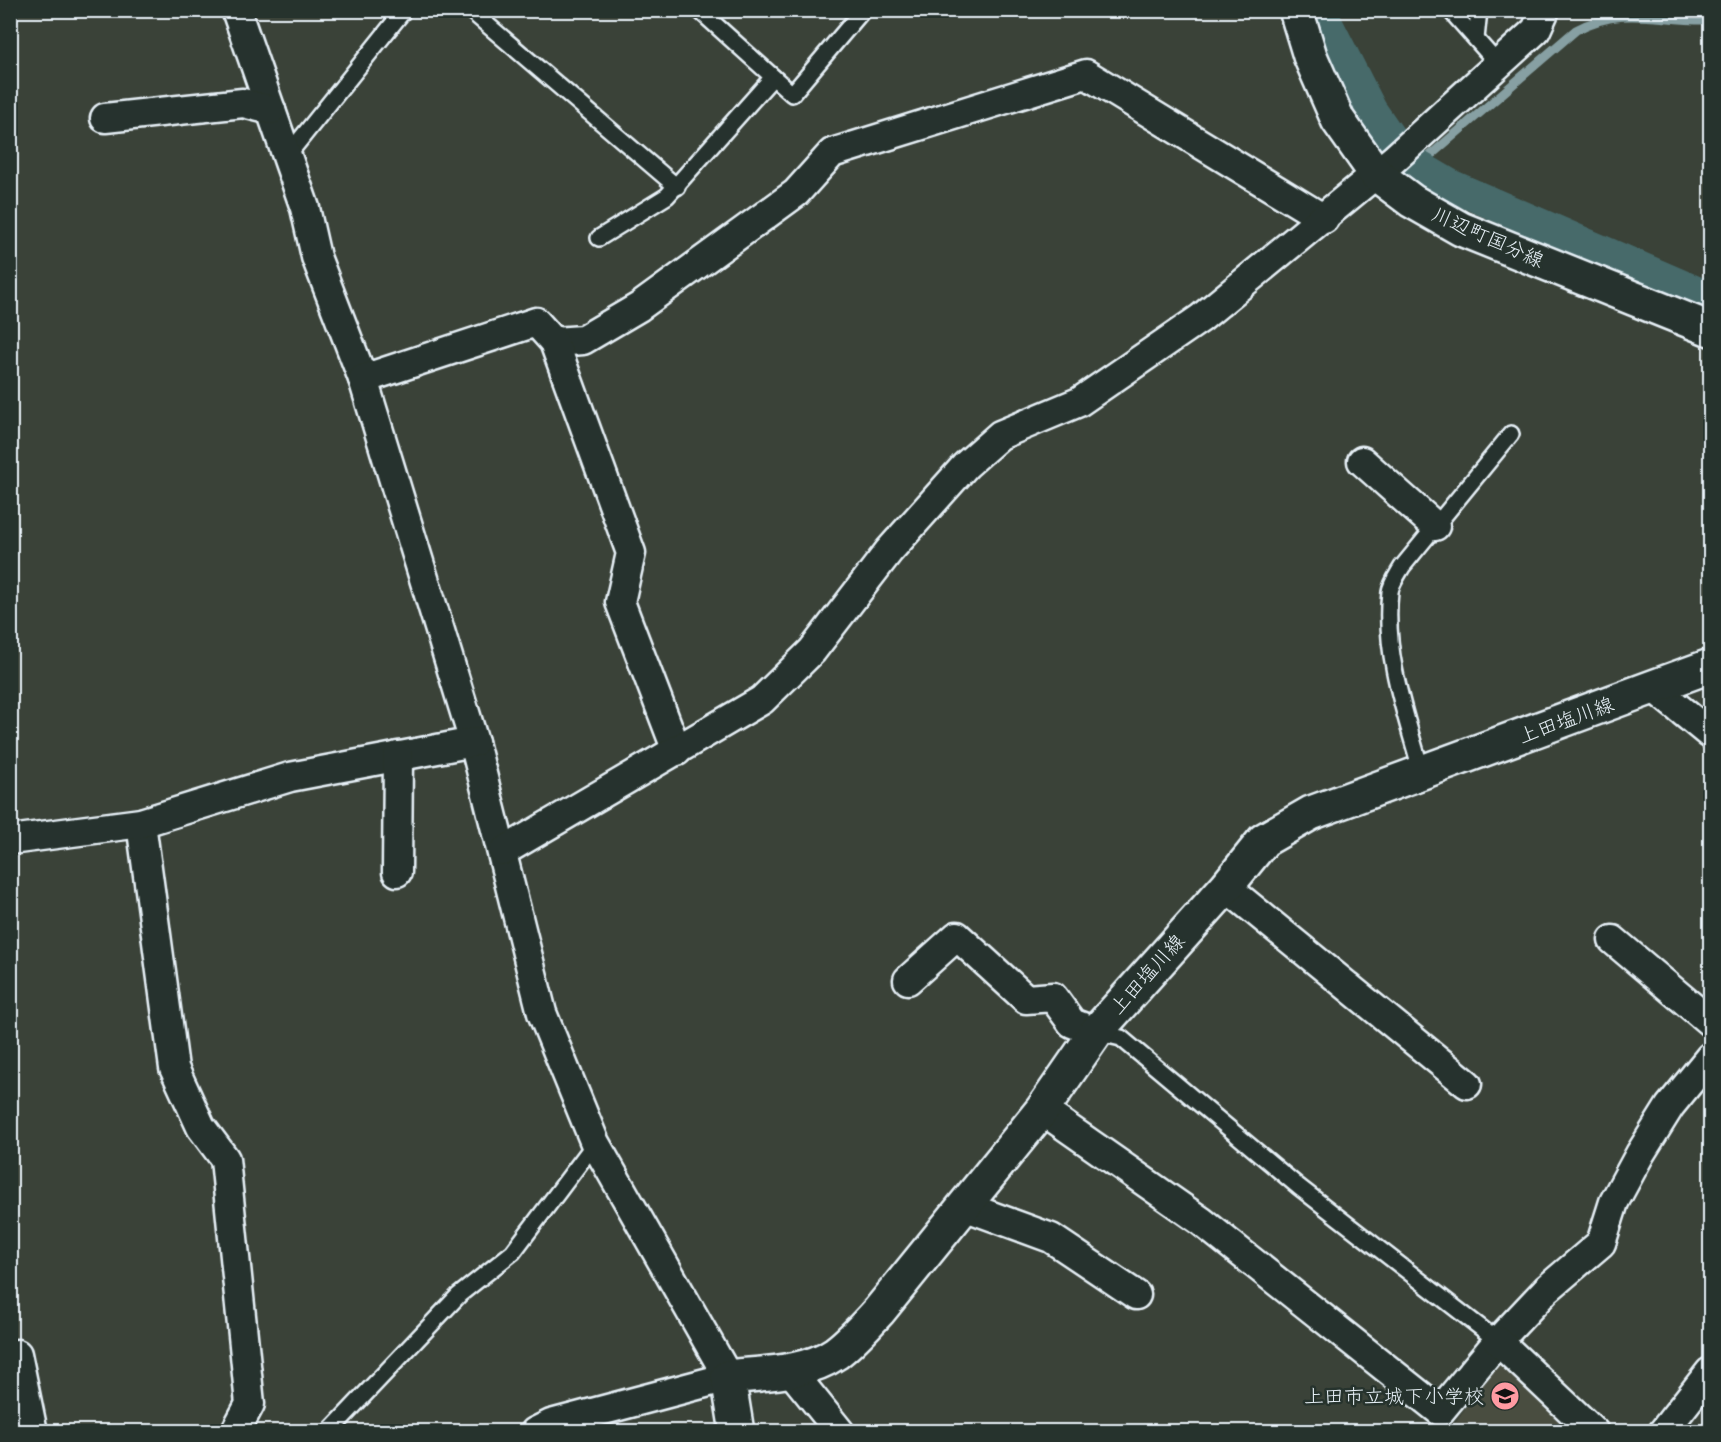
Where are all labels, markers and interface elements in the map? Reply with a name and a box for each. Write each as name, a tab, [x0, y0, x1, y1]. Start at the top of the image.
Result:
street label: 川辺町国分線	[1426, 197, 1550, 278]
street label: 上田塩川線	[1513, 687, 1619, 754]
street label: 上田塩川線	[1101, 925, 1194, 1023]
place label: 上田市立城下小学校	[1304, 1379, 1484, 1414]
school or university icon: 上田市立城下小学校	[1489, 1380, 1521, 1412]

